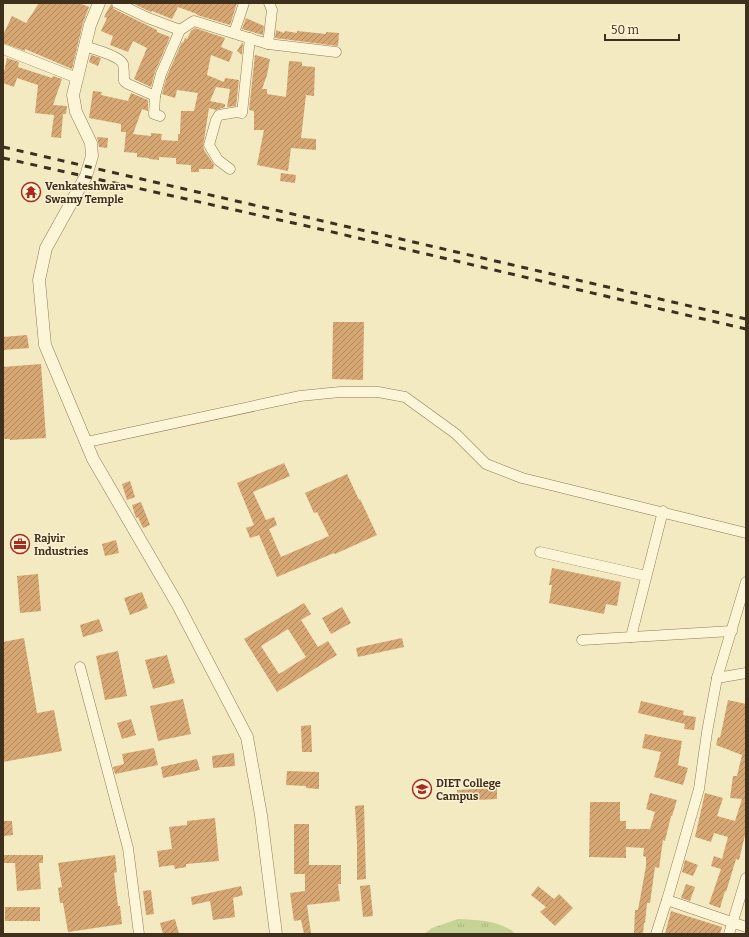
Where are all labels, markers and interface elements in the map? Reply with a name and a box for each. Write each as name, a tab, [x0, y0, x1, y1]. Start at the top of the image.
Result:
scale bar	[605, 16, 679, 42]
text: 50 m	[611, 23, 640, 37]
place label: Venkateshwara Swamy Temple	[45, 180, 127, 206]
temple icon: Venkateshwara Swamy Temple	[20, 181, 42, 203]
place label: Rajvir Industries	[34, 532, 89, 558]
office icon: Rajvir Industries	[9, 533, 31, 555]
place label: DIET College Campus	[436, 777, 501, 803]
school or university icon: DIET College Campus	[411, 778, 433, 800]

